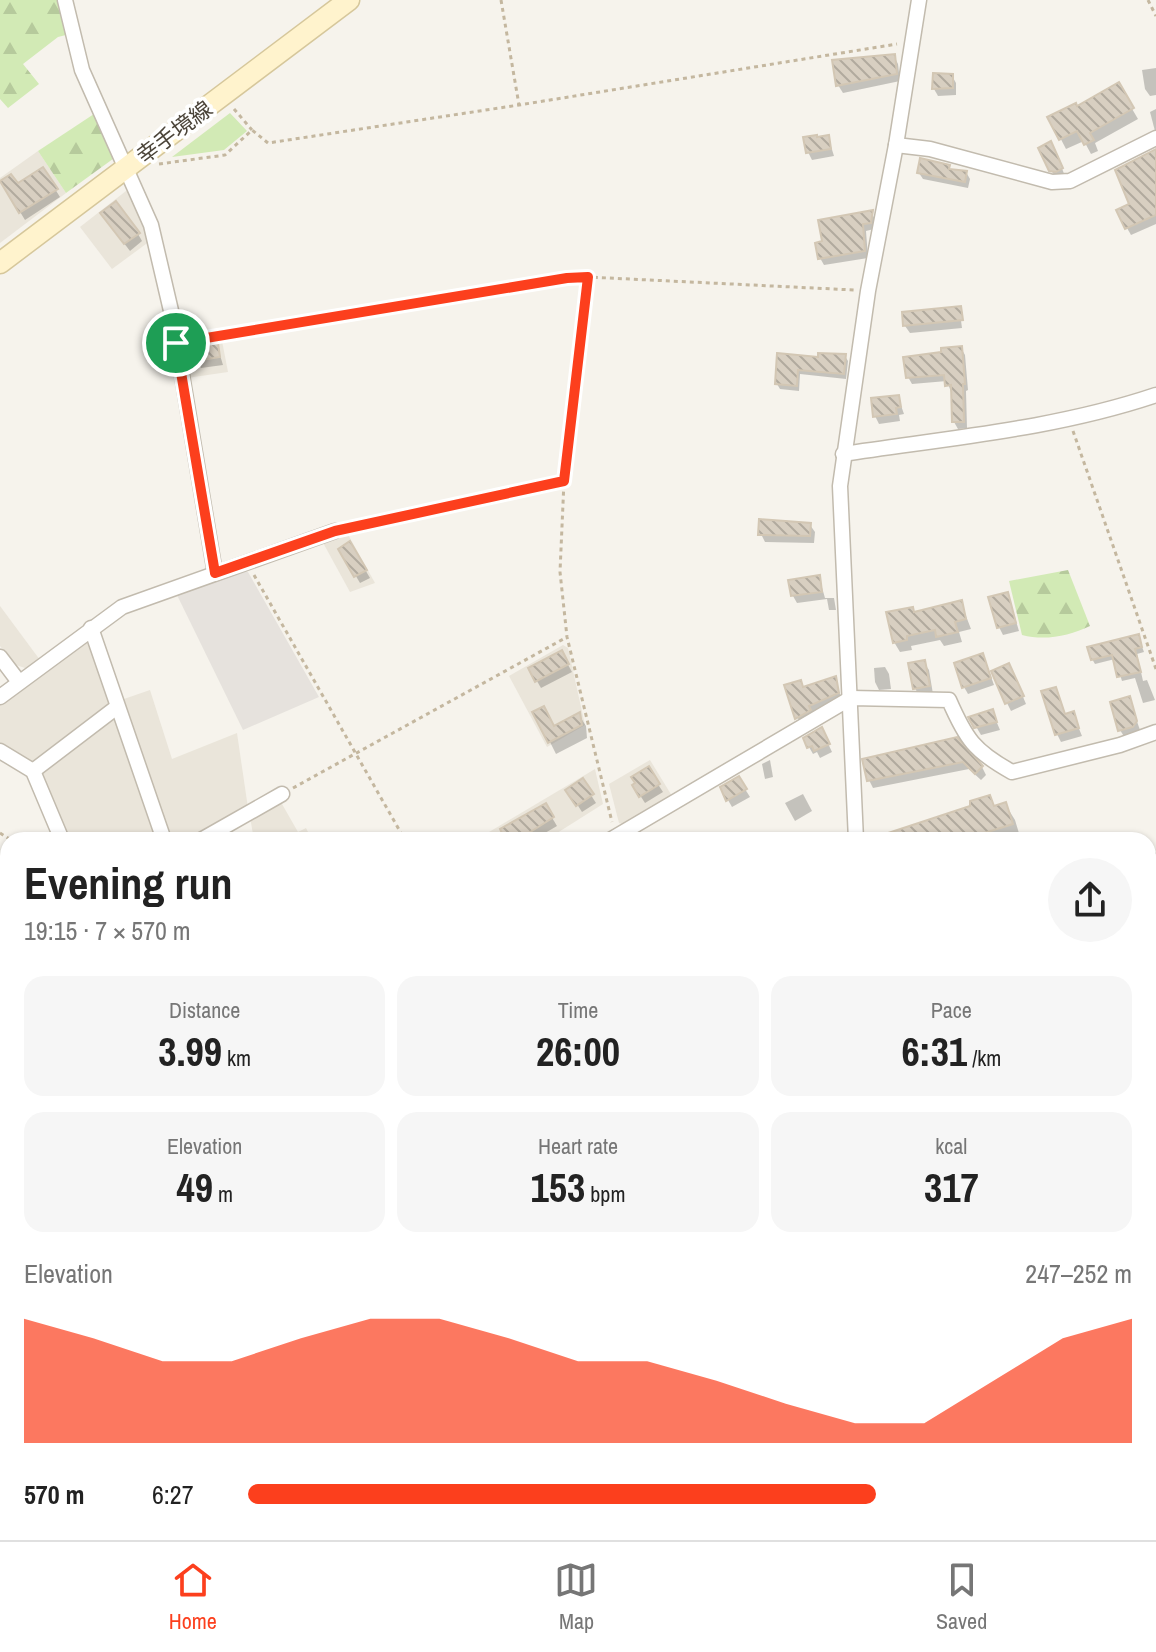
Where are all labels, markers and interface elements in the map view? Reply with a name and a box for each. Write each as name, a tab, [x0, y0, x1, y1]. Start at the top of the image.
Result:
street label: 幸手境線	[130, 94, 218, 170]
pin	[142, 309, 210, 377]
icon: arrive	[154, 321, 198, 365]
text: Evening run	[24, 853, 233, 913]
button: share	[1048, 858, 1132, 942]
text: 19:15 · 7 × 570 m	[24, 913, 191, 948]
text: Distance	[169, 995, 240, 1025]
text: Time	[558, 995, 598, 1025]
text: Pace	[931, 995, 972, 1025]
text: 3.99	[158, 1025, 222, 1078]
text: 26:00	[536, 1025, 620, 1078]
text: 6:31	[901, 1025, 967, 1078]
text: km	[222, 1043, 251, 1073]
text: /km	[967, 1043, 1001, 1073]
text: Elevation	[167, 1131, 242, 1161]
text: Heart rate	[538, 1131, 618, 1161]
text: kcal	[935, 1131, 967, 1161]
text: 49	[176, 1161, 213, 1214]
text: 153	[531, 1161, 585, 1214]
text: 317	[924, 1161, 979, 1214]
text: m	[213, 1179, 233, 1209]
text: bpm	[585, 1179, 625, 1209]
text: Elevation	[24, 1256, 113, 1291]
text: 247–252 m	[1025, 1256, 1132, 1291]
text: 570 m	[24, 1477, 84, 1512]
text: 6:27	[152, 1477, 194, 1512]
tab: Home	[169, 1558, 217, 1636]
tab: Map	[554, 1558, 598, 1636]
tab: Saved	[936, 1558, 987, 1636]

